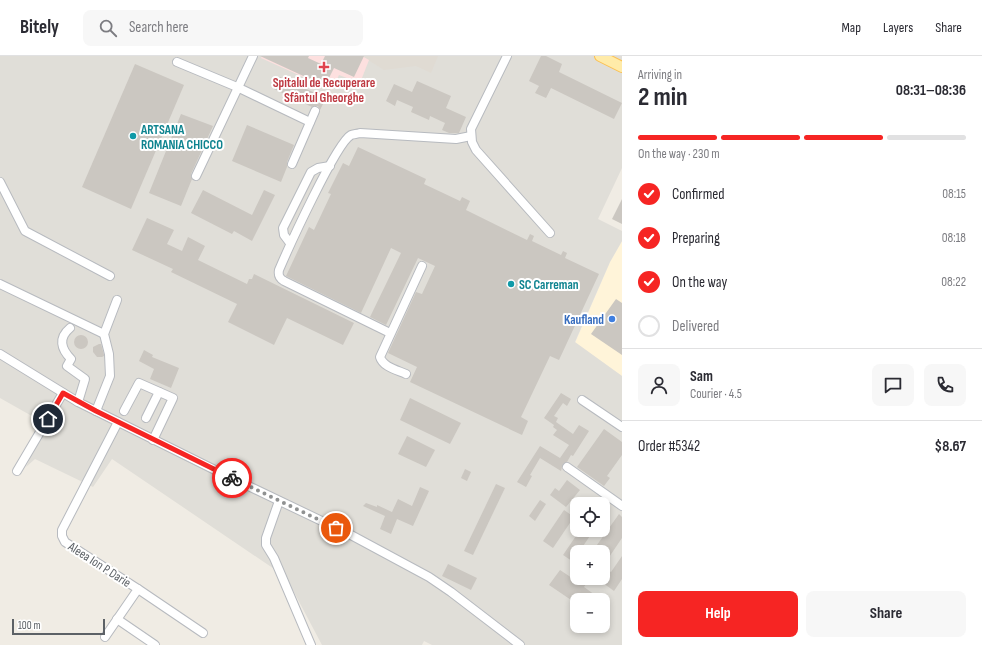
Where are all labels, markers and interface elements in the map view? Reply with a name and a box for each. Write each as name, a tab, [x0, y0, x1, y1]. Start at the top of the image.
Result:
search box	[83, 10, 363, 46]
text: Bitely	[20, 16, 59, 39]
icon: search	[97, 17, 119, 39]
text: Search here	[129, 18, 189, 37]
text: Map	[841, 19, 861, 36]
text: Layers	[883, 19, 913, 36]
text: Share	[935, 19, 962, 36]
marker: Spitalul de Recuperare Sfântul Gheorghe	[318, 61, 330, 73]
text: Arriving in	[638, 67, 682, 83]
place label: Spitalul de Recuperare Sfântul Gheorghe	[273, 75, 376, 106]
text: 08:31–08:36	[896, 81, 966, 100]
text: 2 min	[638, 82, 688, 113]
place label: ARTSANA ROMANIA CHICCO	[140, 122, 223, 153]
marker: ARTSANA ROMANIA CHICCO	[128, 131, 138, 141]
text: On the way · 230 m	[638, 146, 720, 162]
icon: check	[638, 183, 660, 205]
text: Confirmed	[672, 185, 725, 204]
text: 08:15	[942, 186, 966, 202]
icon: check	[638, 227, 660, 249]
text: Preparing	[672, 229, 720, 248]
text: 08:18	[942, 230, 966, 246]
icon: check	[638, 271, 660, 293]
text: On the way	[672, 273, 727, 292]
text: 08:22	[941, 274, 966, 290]
place label: SC Carreman	[519, 277, 579, 293]
marker: SC Carreman	[506, 279, 516, 289]
place label: Kaufland	[564, 312, 604, 328]
marker: Kaufland	[607, 314, 617, 324]
text: Delivered	[672, 317, 719, 336]
button: person	[638, 364, 680, 406]
button: chat	[872, 364, 914, 406]
button: phone	[924, 364, 966, 406]
text: Sam	[690, 367, 713, 386]
text: Courier · 4.5	[690, 386, 742, 402]
pin	[31, 402, 65, 436]
icon: home	[37, 408, 59, 430]
text: Order #5342	[638, 437, 700, 456]
text: $8.67	[935, 437, 966, 456]
courier	[212, 458, 252, 498]
icon: bike	[221, 467, 243, 489]
map controls	[570, 497, 610, 633]
button: locate	[570, 497, 610, 537]
pin	[319, 511, 353, 545]
icon: bag	[325, 517, 347, 539]
street label: Aleea Ion P Darie	[64, 538, 134, 591]
button: +	[570, 545, 610, 585]
button: Help	[638, 591, 798, 637]
button: Share	[806, 591, 966, 637]
button: −	[570, 593, 610, 633]
scale bar	[12, 617, 105, 636]
text: 100 m	[18, 619, 40, 632]

